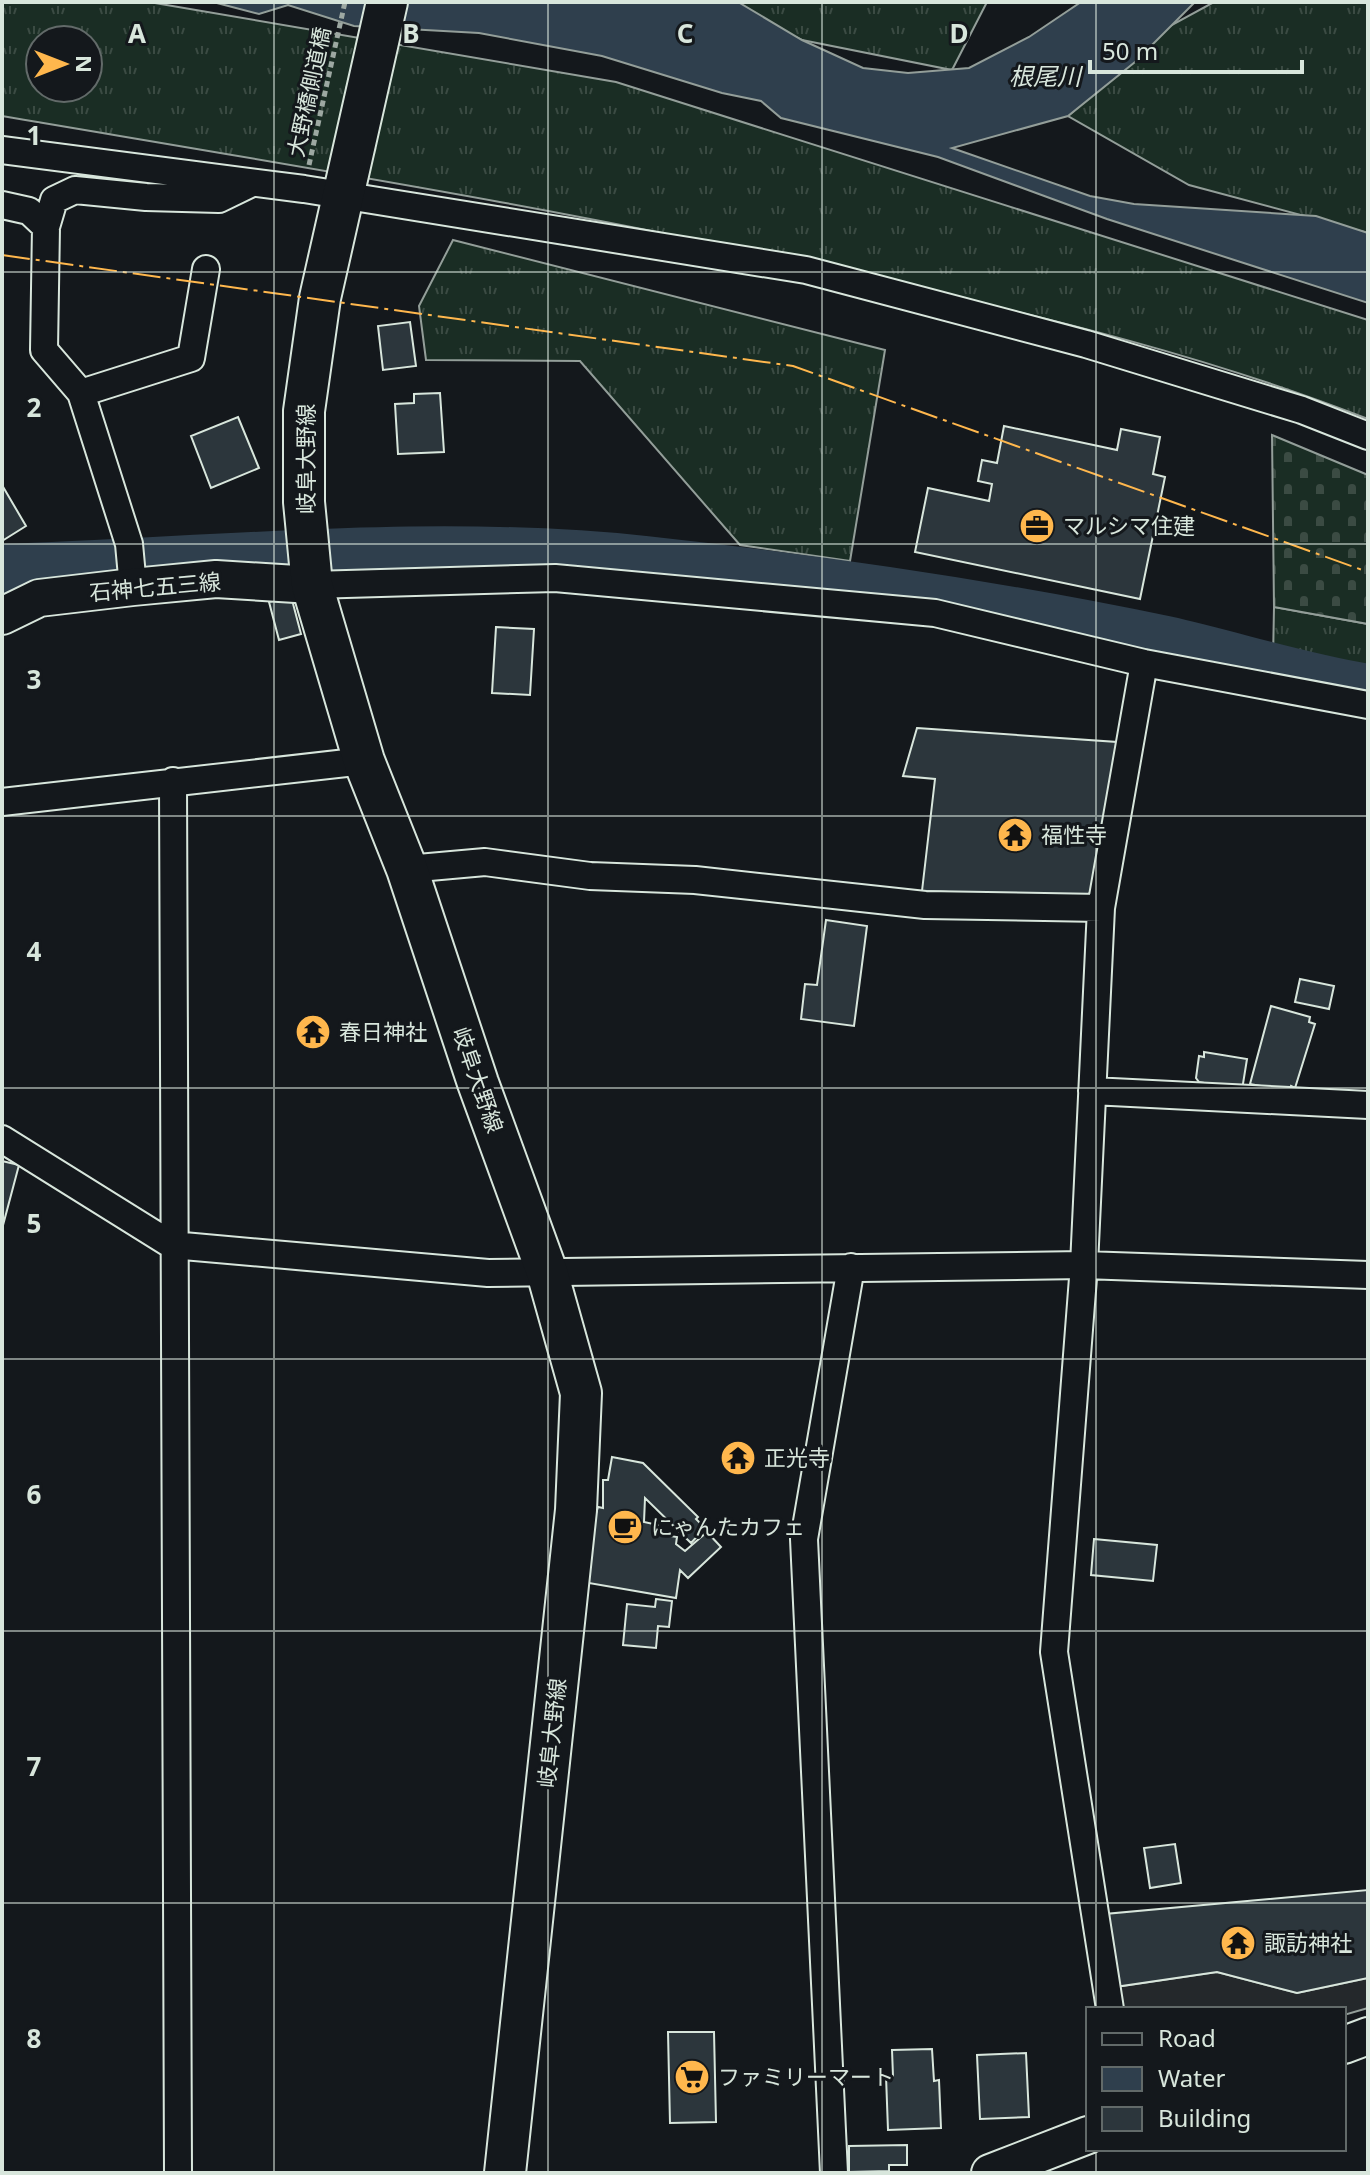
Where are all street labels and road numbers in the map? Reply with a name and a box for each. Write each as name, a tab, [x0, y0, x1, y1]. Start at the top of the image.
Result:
street label: 大野橋側道橋	[280, 24, 336, 159]
street label: 岐阜大野線	[290, 404, 320, 514]
street label: 石神七五三線	[88, 565, 222, 607]
street label: 岐阜大野線	[447, 1023, 511, 1137]
street label: 岐阜大野線	[530, 1677, 572, 1789]

